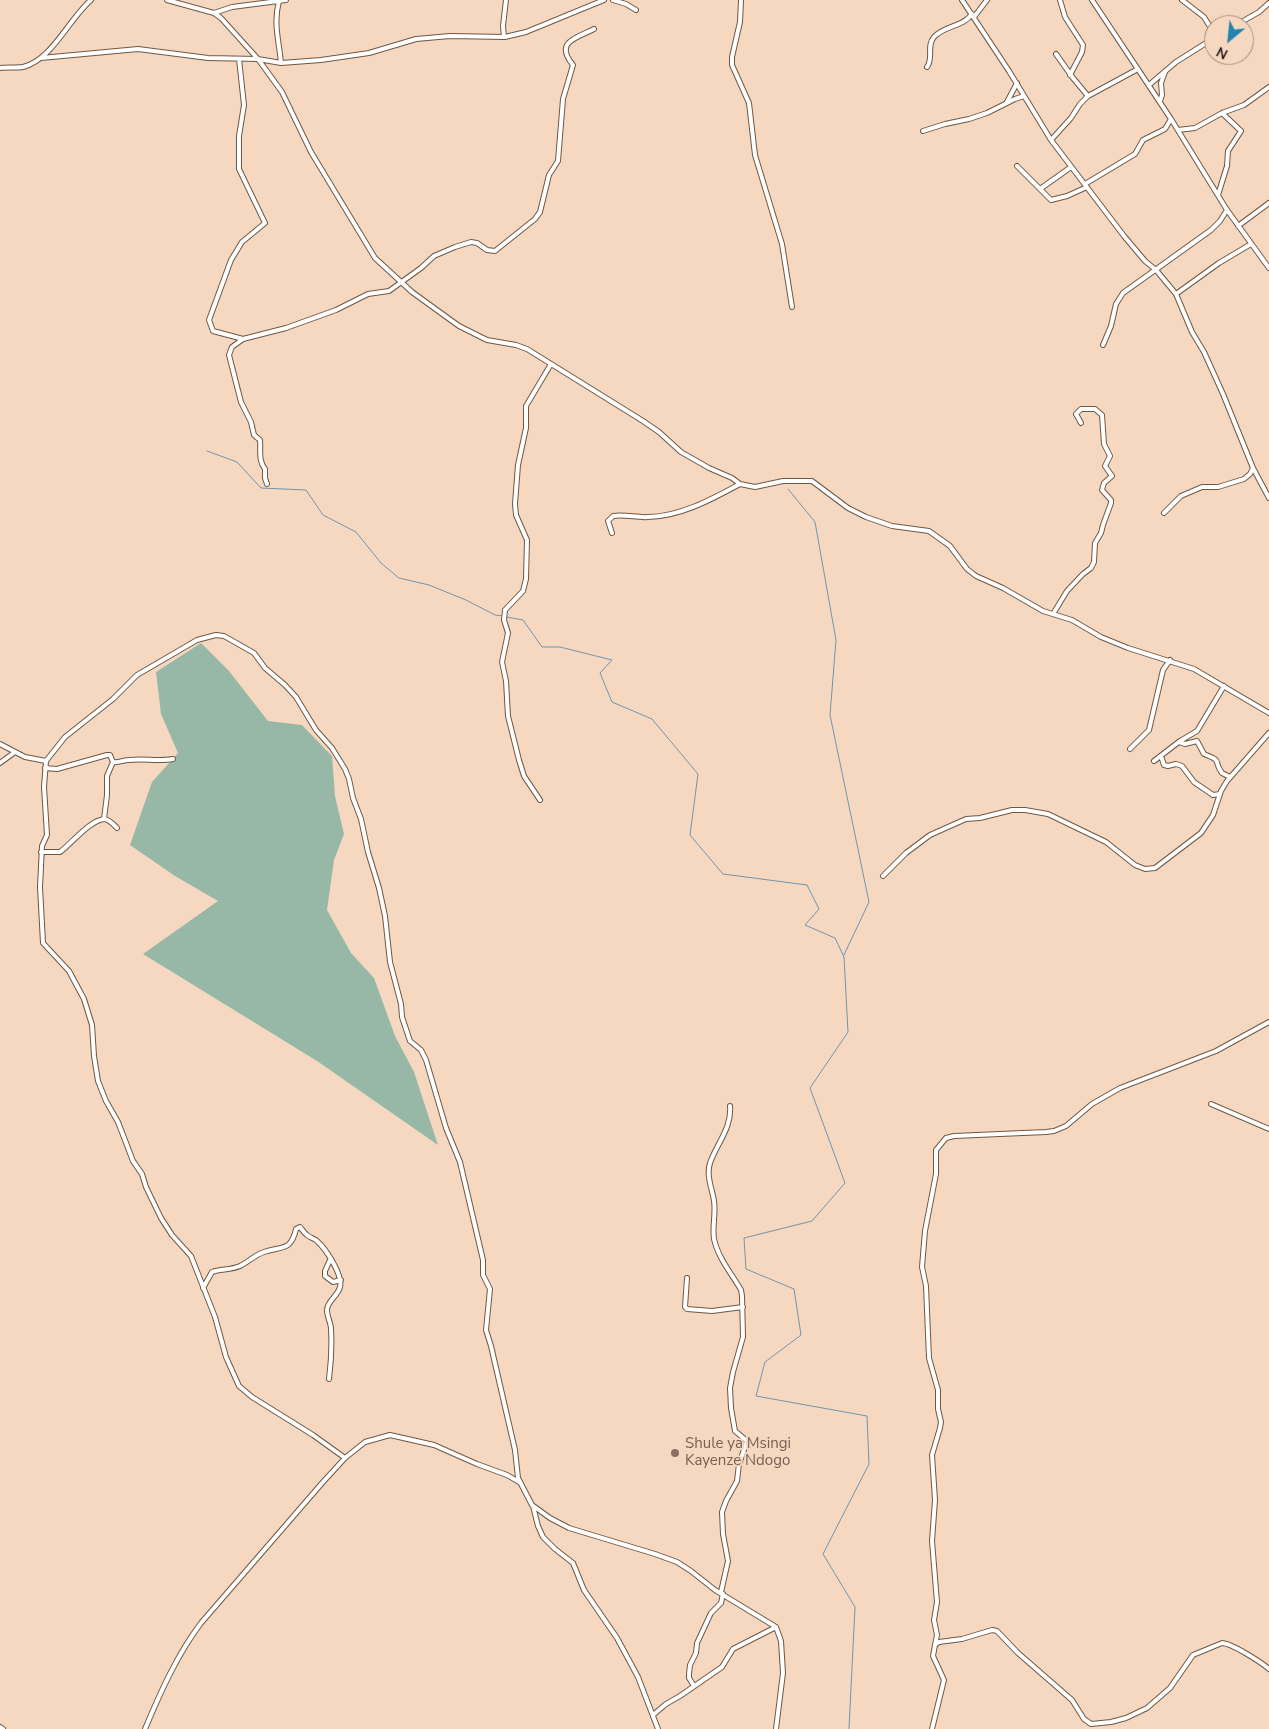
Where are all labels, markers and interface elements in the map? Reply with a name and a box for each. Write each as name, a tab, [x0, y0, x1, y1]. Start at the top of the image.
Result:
north arrow	[1204, 15, 1254, 65]
text: N	[1213, 42, 1231, 64]
place label: Shule ya Msingi Kayenze Ndogo	[685, 1435, 791, 1470]
marker: Shule ya Msingi Kayenze Ndogo	[669, 1447, 681, 1459]

